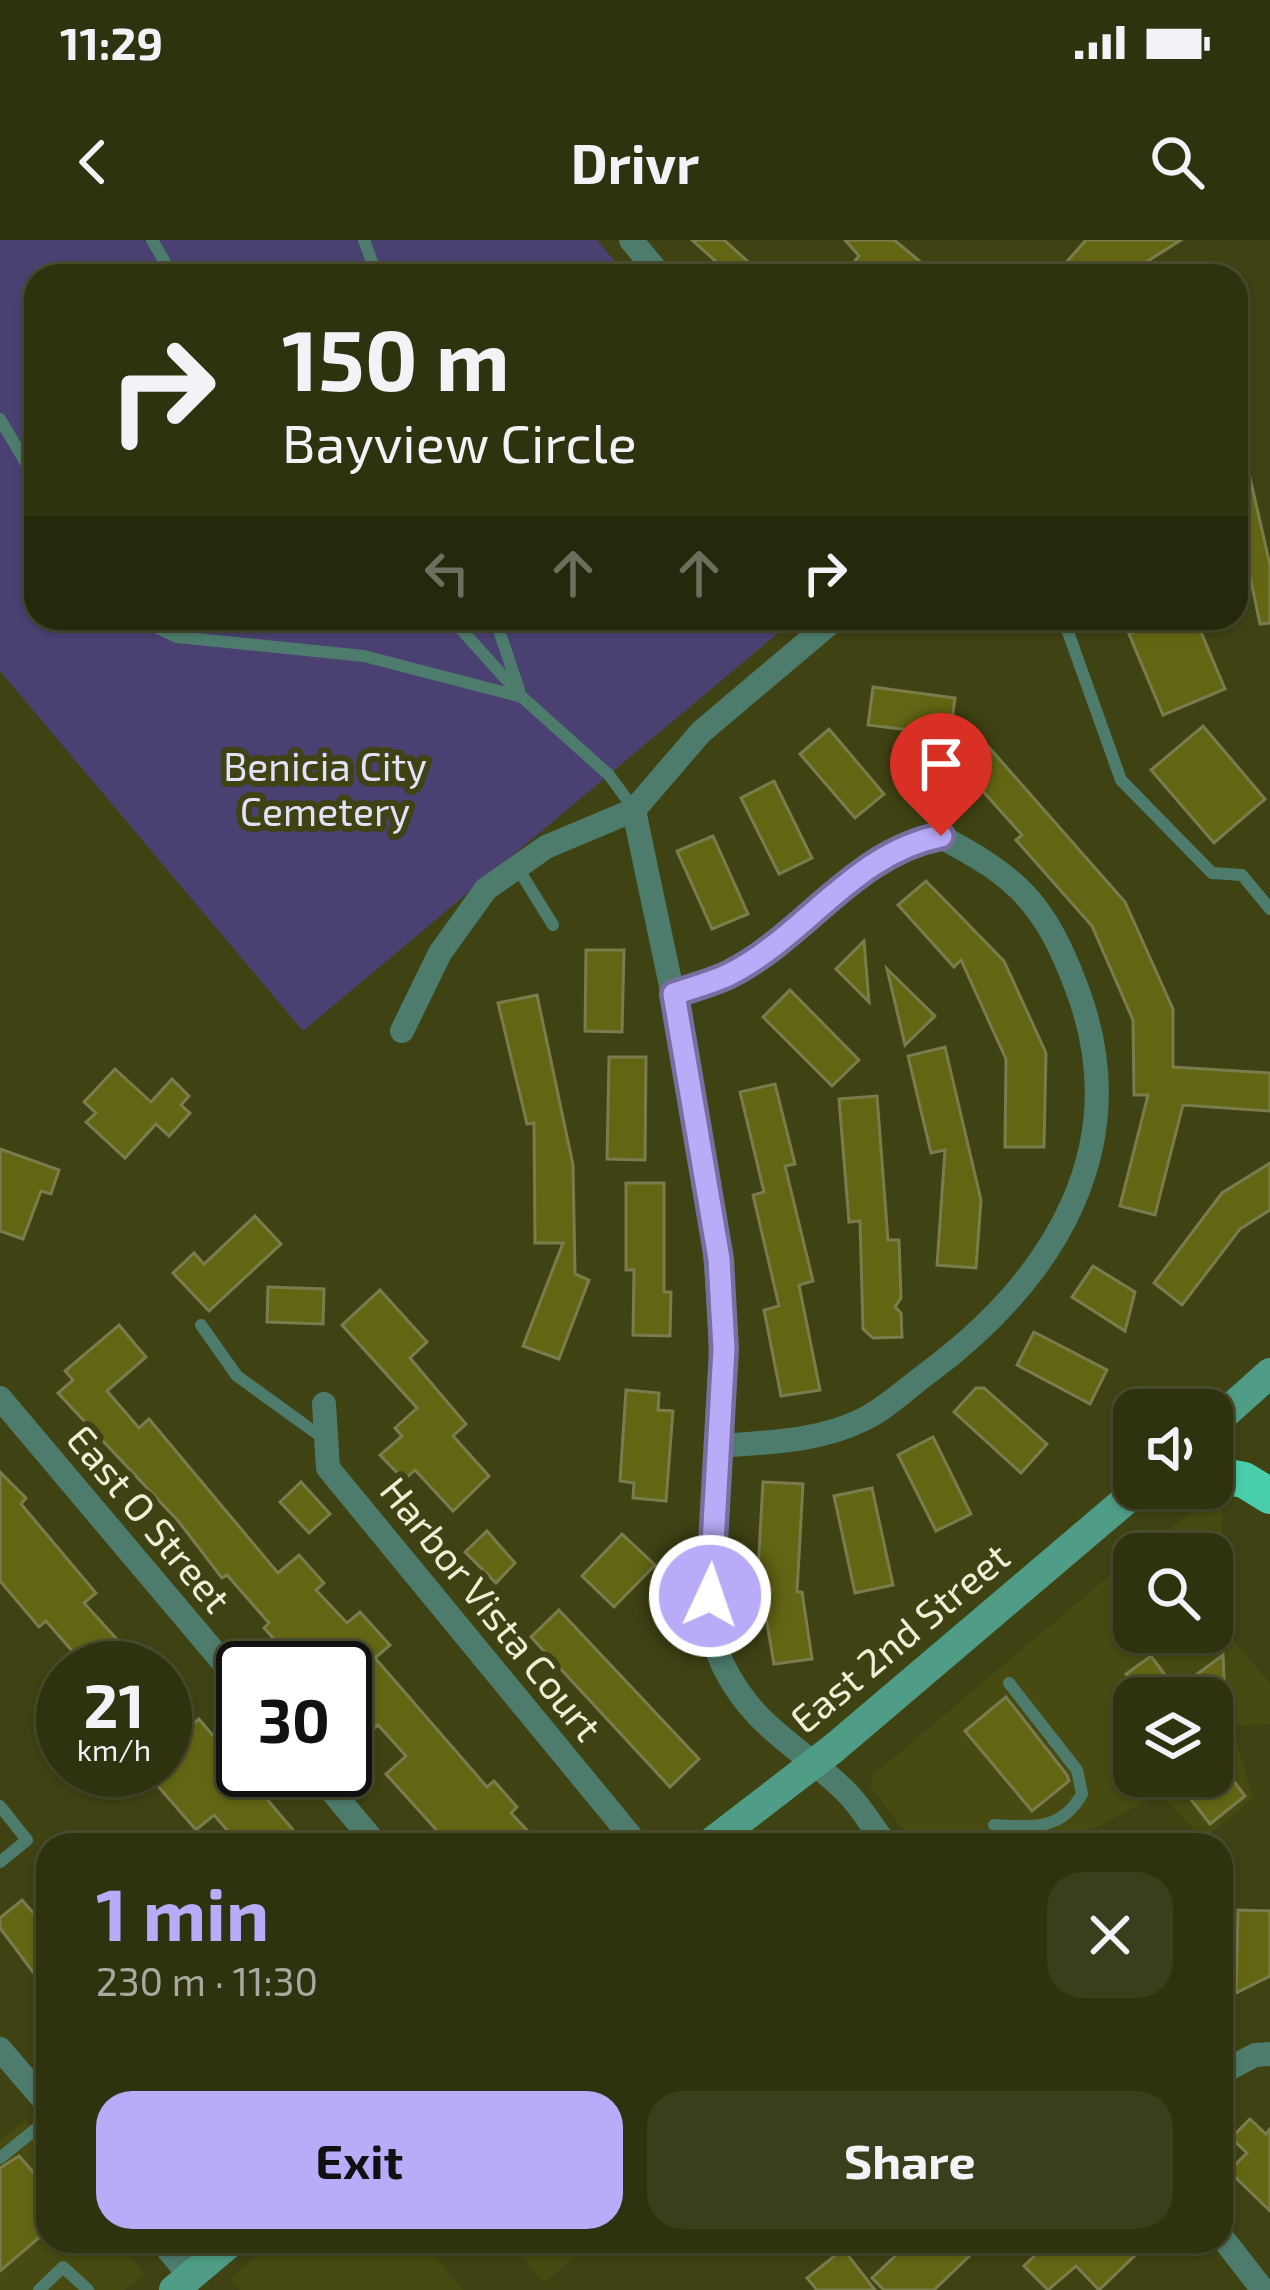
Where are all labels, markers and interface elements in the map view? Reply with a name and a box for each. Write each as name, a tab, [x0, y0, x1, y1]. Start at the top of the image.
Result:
text: 11:29	[60, 15, 163, 69]
icon: back	[60, 129, 126, 195]
icon: search	[1144, 129, 1210, 195]
text: Drivr	[571, 130, 699, 195]
text: 150 m	[282, 307, 510, 408]
icon: right	[84, 312, 240, 468]
text: Bayview Circle	[282, 409, 637, 474]
icon: left	[414, 540, 480, 606]
icon: ahead	[540, 540, 606, 606]
icon: ahead	[666, 540, 732, 606]
icon: right	[792, 540, 858, 606]
pin	[890, 713, 992, 836]
icon: arrive	[908, 731, 974, 797]
park label: Benicia City Cemetery	[223, 742, 427, 834]
map controls	[1113, 1389, 1233, 1797]
button: sound	[1113, 1389, 1233, 1509]
street label: East O Street	[58, 1415, 242, 1621]
street label: Harbor Vista Court	[372, 1467, 613, 1749]
street label: East 2nd Street	[780, 1532, 1018, 1742]
position arrow	[647, 1533, 773, 1659]
button: search	[1113, 1533, 1233, 1653]
speed limit sign: 30	[216, 1641, 372, 1797]
text: 21	[84, 1668, 144, 1740]
button: layers	[1113, 1677, 1233, 1797]
text: km/h	[77, 1731, 151, 1767]
text: 1 min	[96, 1869, 269, 1955]
button: close	[1047, 1872, 1173, 1998]
text: 230 m · 11:30	[96, 1957, 318, 2004]
button: Exit	[96, 2091, 623, 2229]
button: Share	[647, 2091, 1173, 2229]

